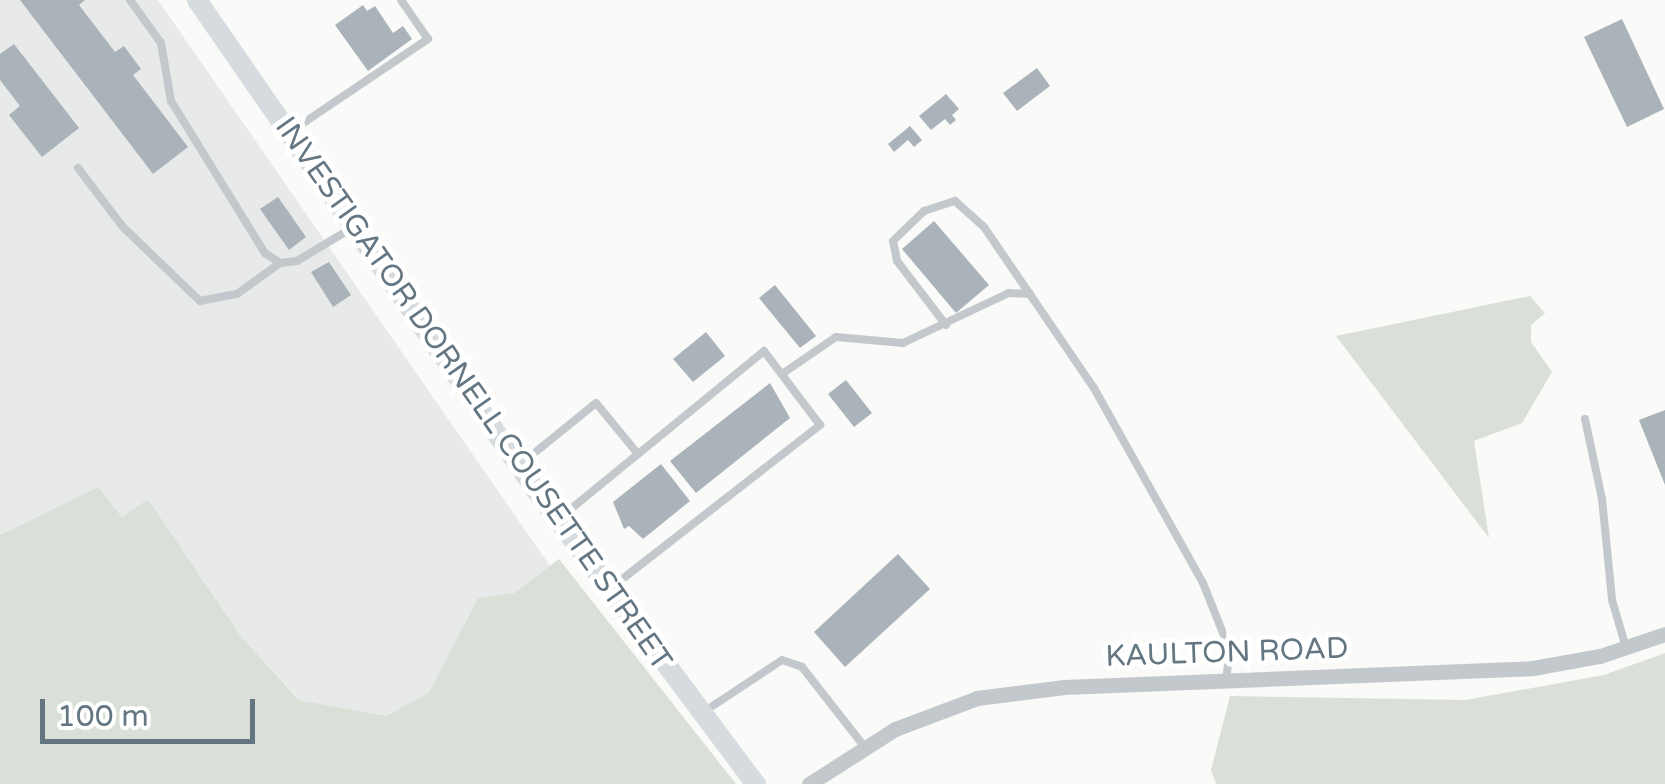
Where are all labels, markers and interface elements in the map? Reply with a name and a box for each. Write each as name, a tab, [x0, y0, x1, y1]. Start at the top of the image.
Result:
street label: INVESTIGATOR DORNELL COUSETTE STREET	[267, 111, 679, 677]
street label: KAULTON ROAD	[1105, 631, 1349, 675]
scale bar	[45, 679, 260, 741]
text: 100 m	[57, 698, 149, 735]

